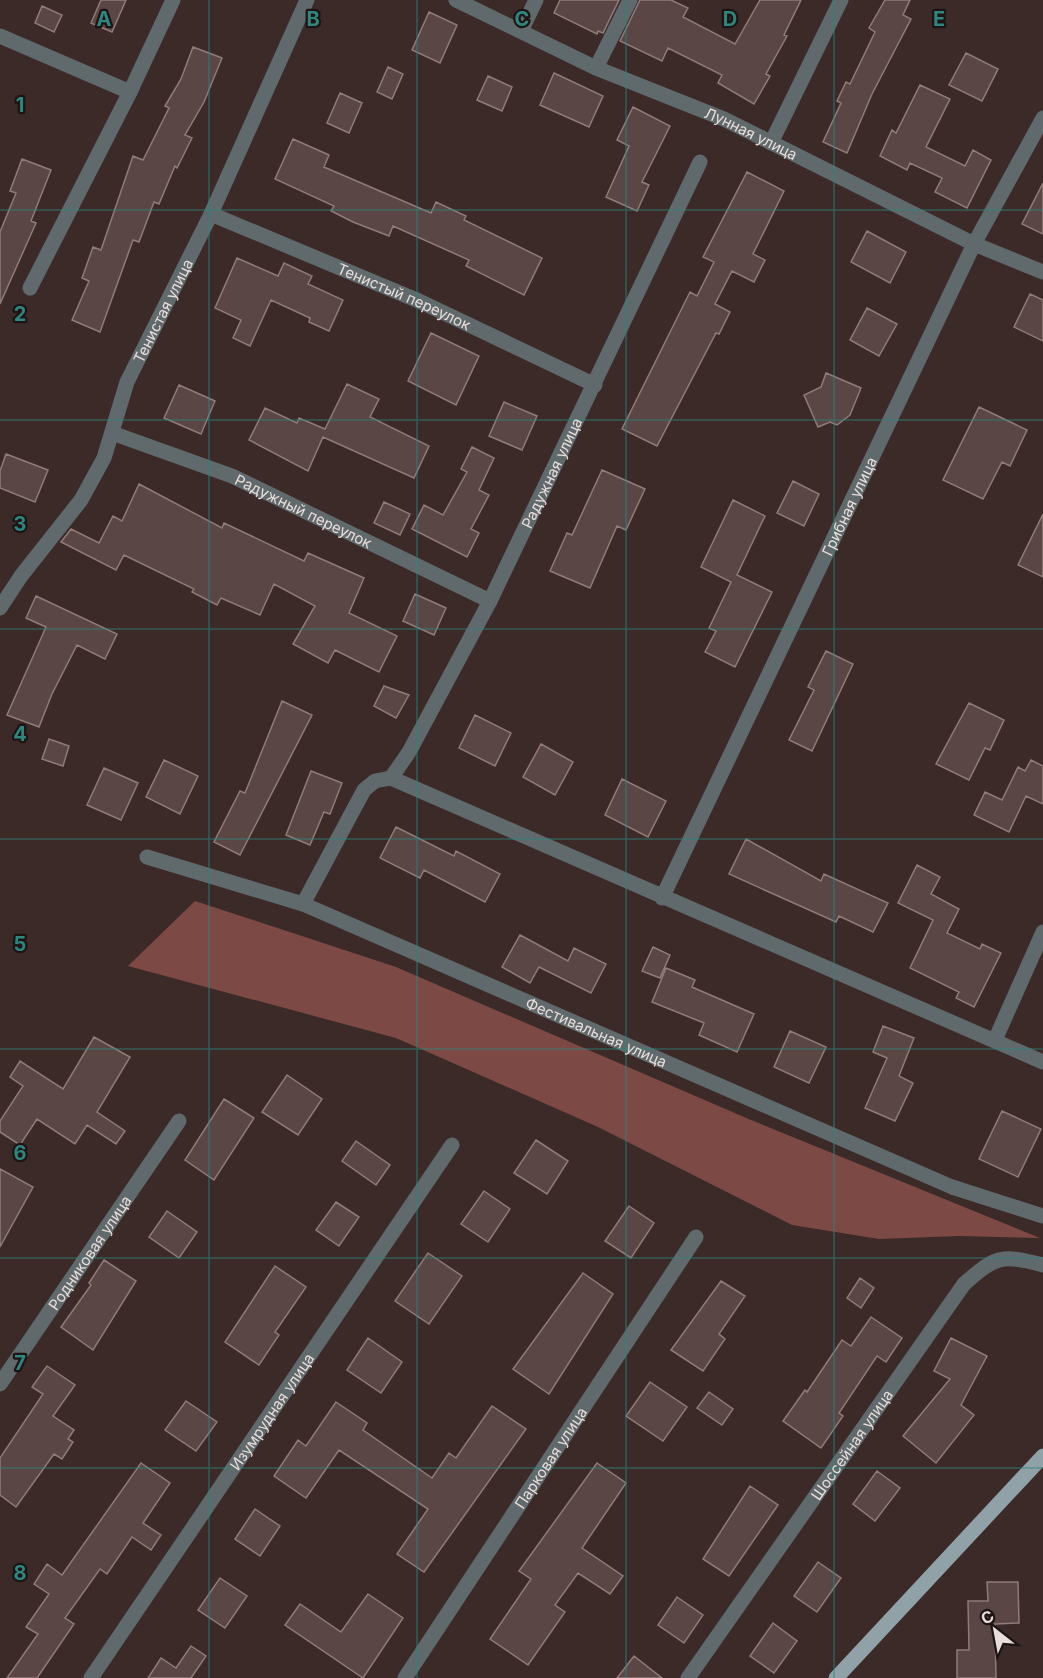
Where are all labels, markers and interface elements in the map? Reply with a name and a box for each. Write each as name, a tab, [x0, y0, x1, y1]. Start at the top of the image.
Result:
text: A	[97, 7, 112, 31]
text: B	[306, 7, 320, 31]
text: C	[515, 7, 529, 31]
text: D	[723, 7, 737, 31]
text: E	[933, 7, 945, 31]
text: 1	[16, 93, 24, 117]
street label: Лунная улица	[702, 103, 801, 164]
street label: Тенистая улица	[129, 255, 197, 366]
street label: Тенистый переулок	[335, 259, 474, 334]
text: 2	[14, 302, 26, 326]
street label: Радужная улица	[517, 414, 586, 531]
street label: Грибная улица	[817, 454, 881, 559]
street label: Радужный переулок	[232, 469, 375, 552]
text: 3	[14, 512, 26, 536]
text: 4	[13, 722, 27, 746]
text: 5	[14, 932, 26, 956]
street label: Фестивальная улица	[523, 993, 670, 1071]
text: 6	[14, 1141, 27, 1165]
street label: Родниковая улица	[44, 1192, 135, 1314]
street label: Изумрудная улица	[225, 1349, 318, 1473]
text: 7	[14, 1351, 26, 1375]
street label: Шоссейная улица	[806, 1386, 897, 1504]
street label: Парковая улица	[510, 1403, 591, 1512]
text: 8	[13, 1561, 27, 1585]
north arrow	[965, 1600, 1025, 1660]
text: С	[977, 1605, 998, 1629]

